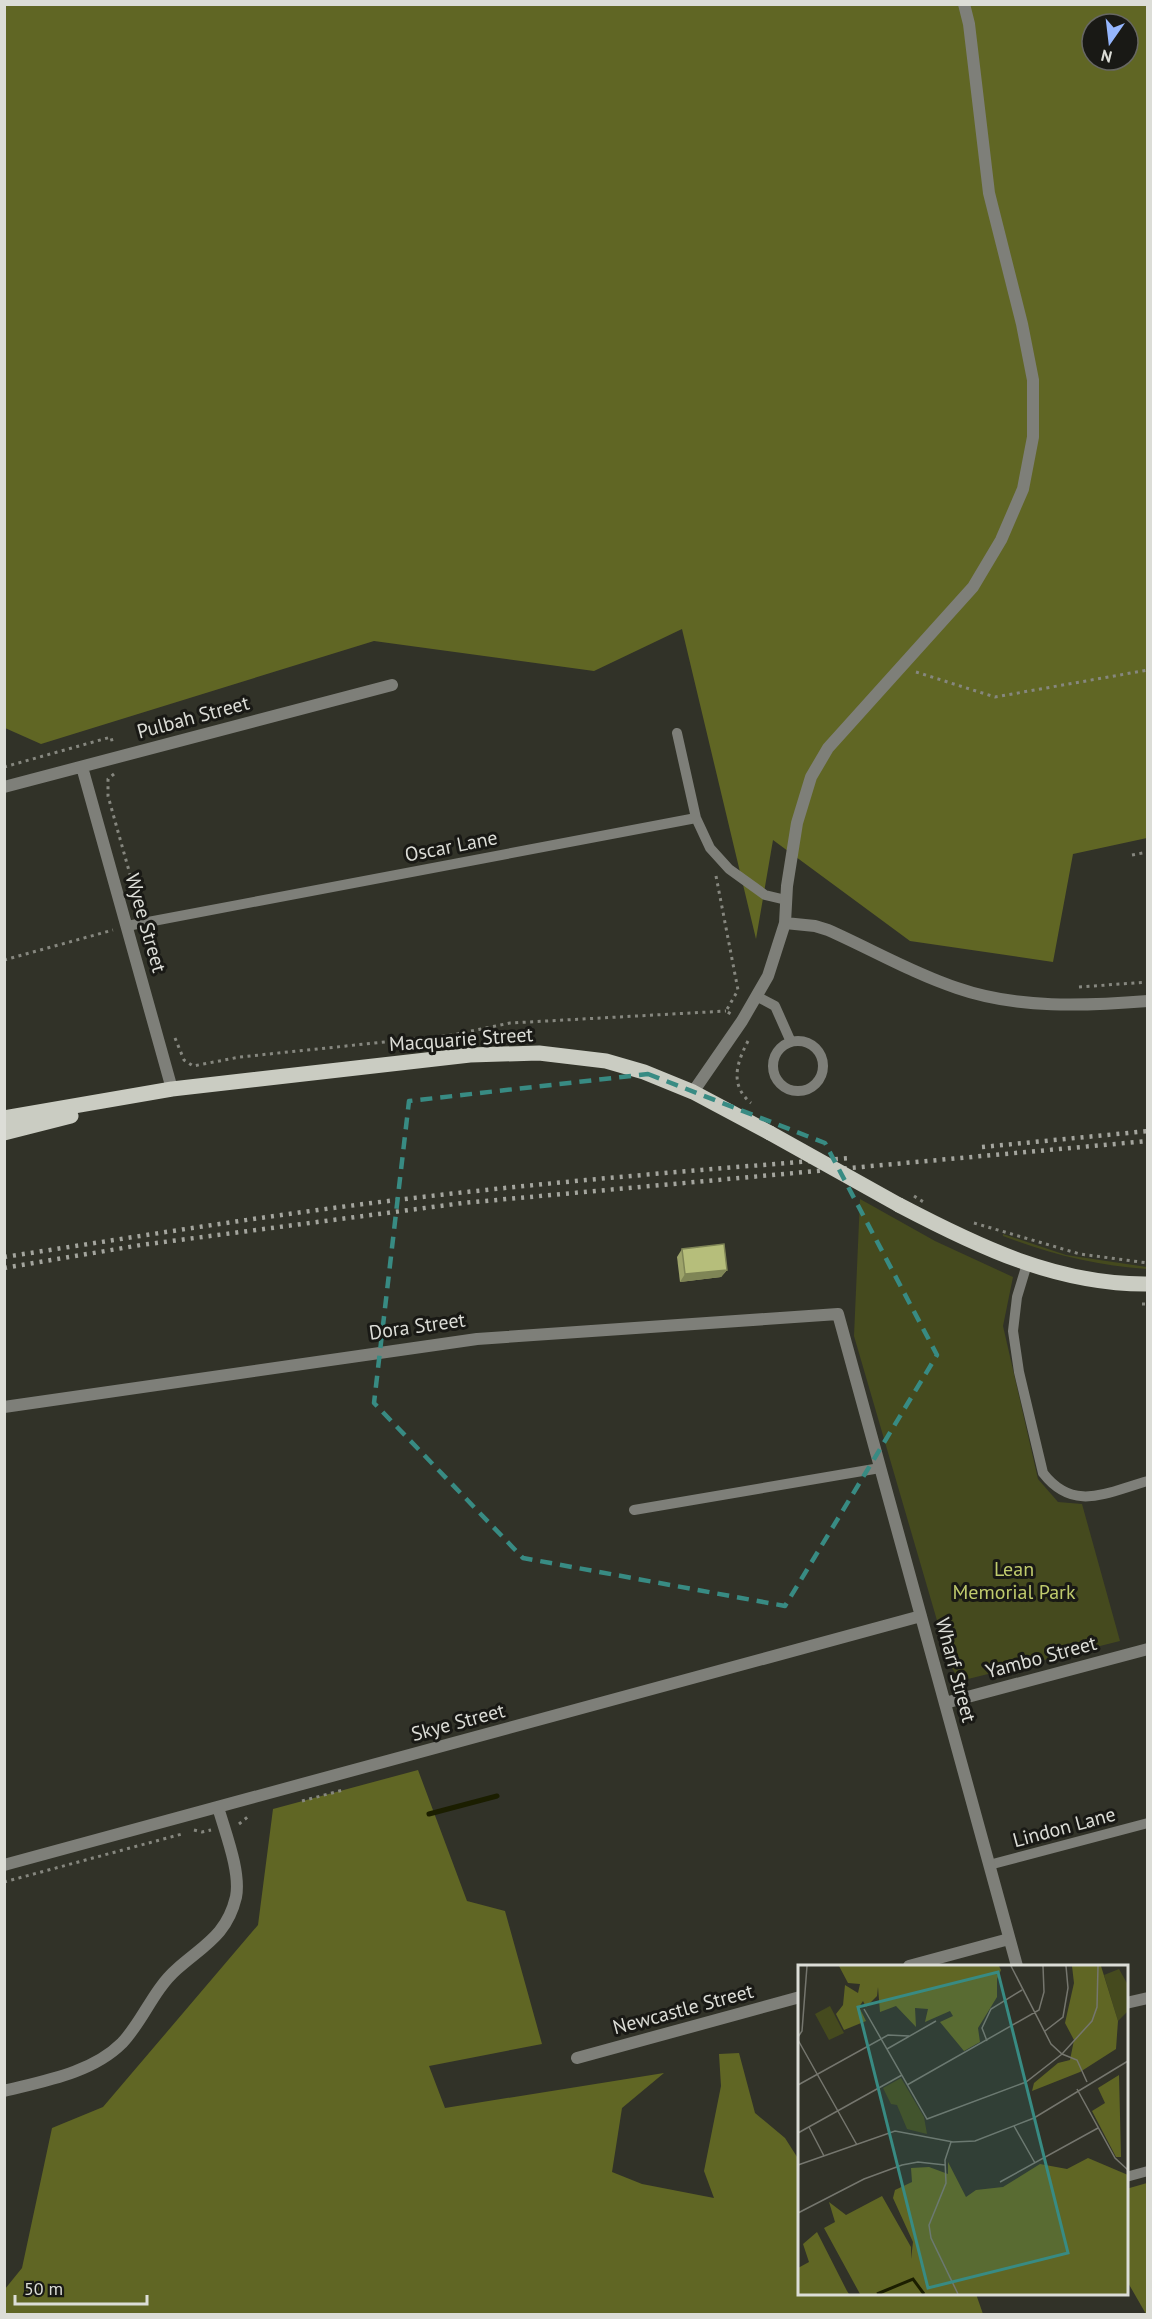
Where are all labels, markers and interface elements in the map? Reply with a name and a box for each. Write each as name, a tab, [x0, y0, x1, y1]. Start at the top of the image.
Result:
north arrow	[1080, 12, 1140, 72]
text: N	[1099, 46, 1114, 68]
street label: Pulbah Street	[134, 689, 252, 744]
street label: Oscar Lane	[402, 824, 500, 868]
street label: Wyee Street	[119, 870, 173, 976]
street label: Macquarie Street	[388, 1021, 534, 1057]
street label: Dora Street	[367, 1306, 467, 1346]
park label: Lean Memorial Park	[953, 1556, 1076, 1605]
street label: Wharf Street	[930, 1615, 982, 1725]
street label: Yambo Street	[983, 1630, 1100, 1684]
street label: Skye Street	[408, 1697, 508, 1747]
street label: Lindon Lane	[1010, 1801, 1118, 1853]
inset map	[798, 1965, 1128, 2295]
street label: Newcastle Street	[610, 1978, 756, 2040]
scale bar	[15, 2268, 147, 2306]
text: 50 m	[24, 2277, 63, 2300]

